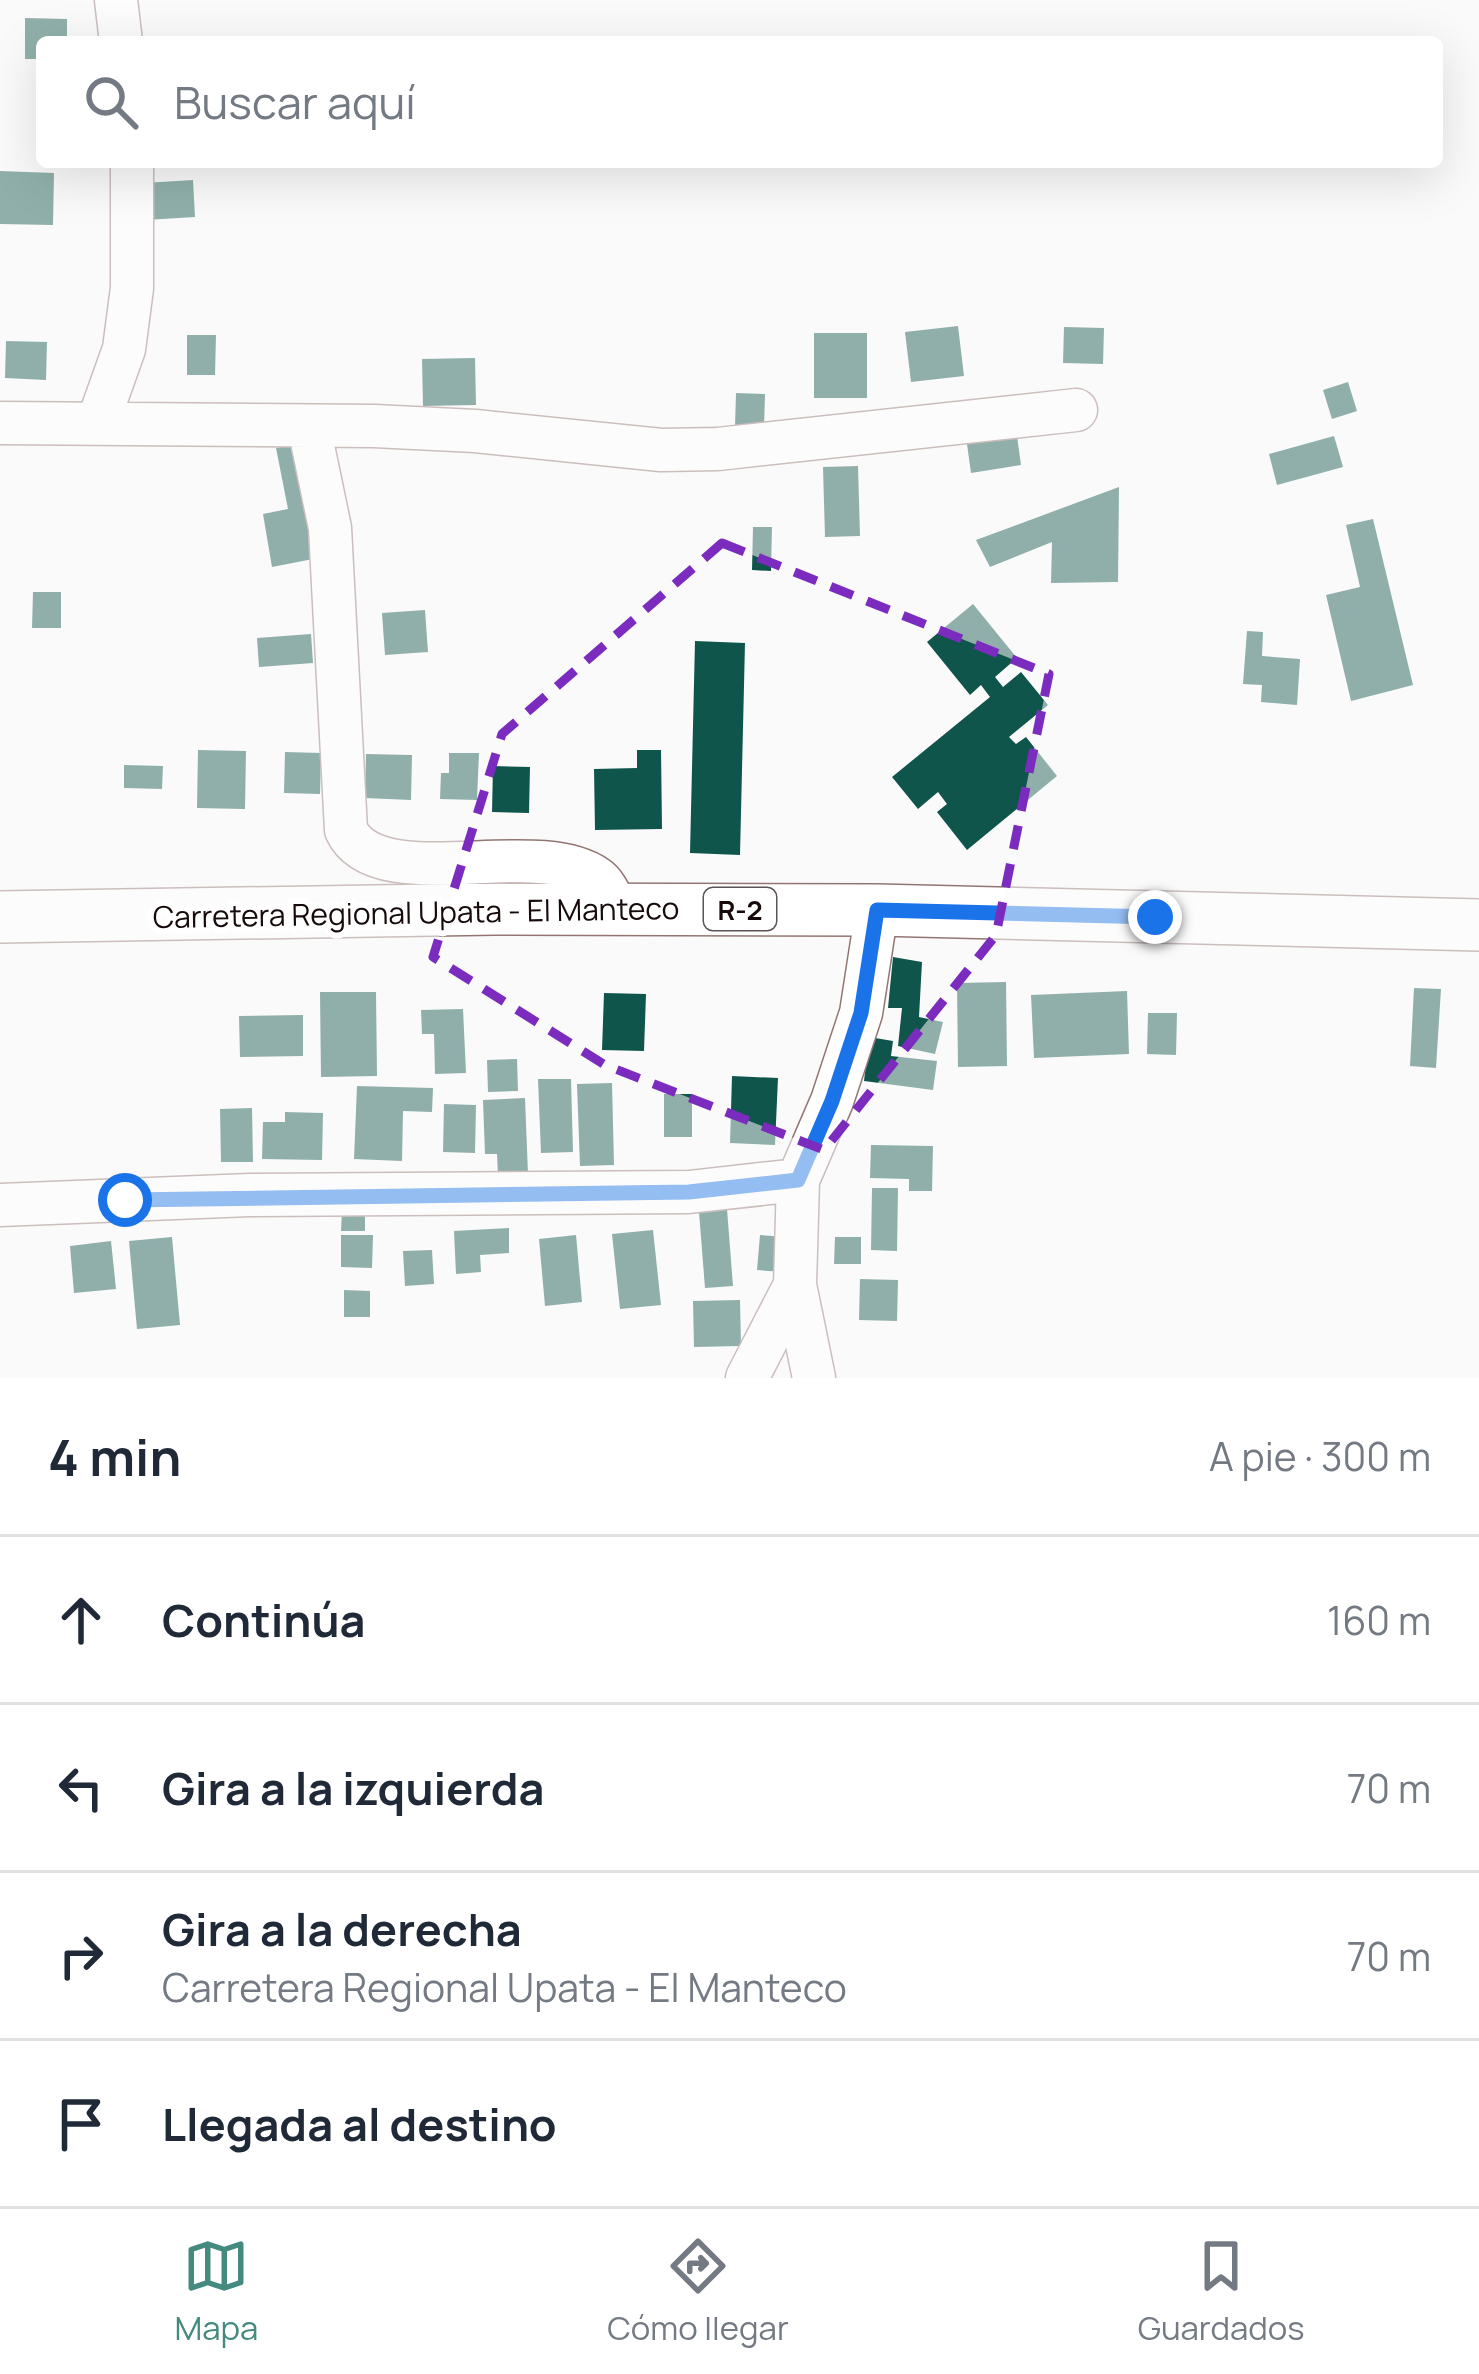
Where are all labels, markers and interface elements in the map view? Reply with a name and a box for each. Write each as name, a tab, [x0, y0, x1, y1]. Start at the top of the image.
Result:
search box	[36, 36, 1443, 168]
icon: search	[78, 69, 144, 135]
text: Buscar aquí	[174, 71, 416, 133]
street label: Carretera Regional Upata - El Manteco	[152, 887, 680, 937]
road number: R-2	[704, 888, 776, 930]
route end	[1128, 890, 1182, 944]
route start	[98, 1173, 152, 1227]
text: 4 min	[48, 1422, 181, 1491]
text: A pie · 300 m	[1209, 1429, 1431, 1483]
icon: ahead	[48, 1587, 114, 1653]
text: Continúa	[162, 1589, 366, 1651]
text: 160 m	[1327, 1593, 1431, 1647]
icon: left	[48, 1755, 114, 1821]
text: Gira a la izquierda	[162, 1757, 544, 1819]
text: 70 m	[1347, 1761, 1431, 1815]
text: Gira a la derecha	[162, 1898, 522, 1960]
icon: right	[48, 1923, 114, 1989]
text: 70 m	[1347, 1929, 1431, 1983]
text: Carretera Regional Upata - El Manteco	[162, 1960, 847, 2014]
icon: arrive	[48, 2091, 114, 2157]
text: Llegada al destino	[162, 2093, 557, 2155]
tab: Mapa	[174, 2233, 258, 2350]
tab: Cómo llegar	[607, 2233, 789, 2350]
tab: Guardados	[1138, 2233, 1305, 2350]

